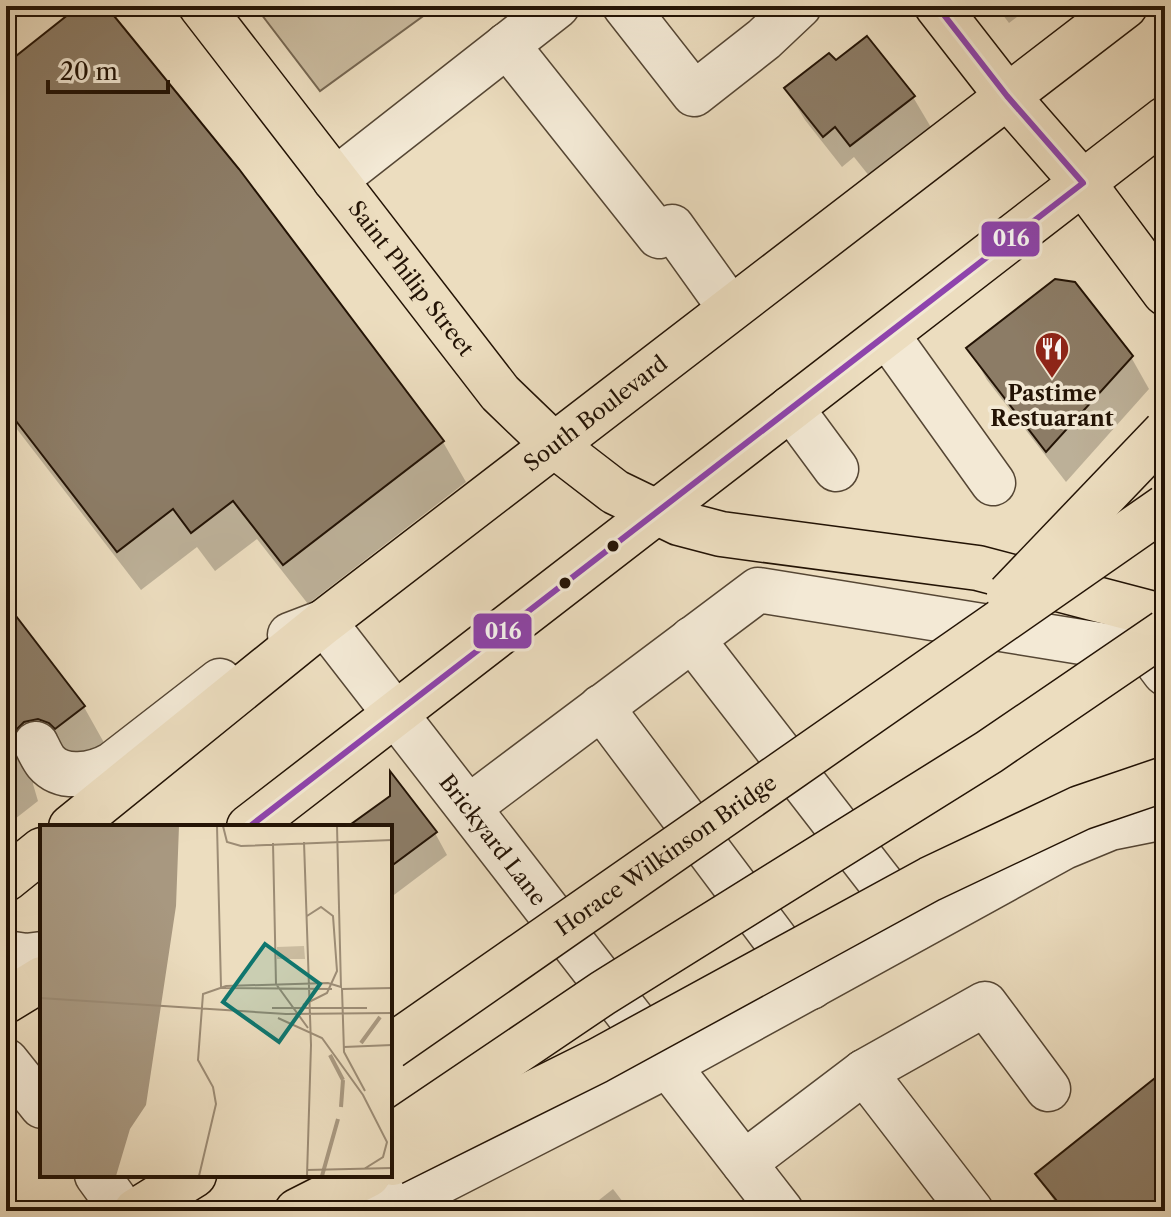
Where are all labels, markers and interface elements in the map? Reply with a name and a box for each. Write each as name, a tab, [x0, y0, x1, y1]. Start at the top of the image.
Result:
scale bar	[48, 44, 168, 94]
text: 20 m	[60, 57, 118, 86]
street label: Saint Philip Street	[343, 195, 480, 361]
line badge: 016	[980, 220, 1041, 258]
text: 016	[992, 225, 1030, 252]
restaurant icon: Pastime Restuarant	[1033, 330, 1071, 380]
street label: South Boulevard	[518, 350, 673, 477]
place label: Pastime Restuarant	[990, 380, 1114, 432]
unlabelled marker	[605, 538, 621, 554]
unlabelled marker	[557, 575, 573, 591]
line badge: 016	[472, 612, 533, 650]
text: 016	[484, 618, 522, 645]
street label: Brickyard Lane	[434, 769, 552, 911]
street label: Horace Wilkinson Bridge	[550, 769, 781, 941]
inset map	[40, 825, 392, 1177]

